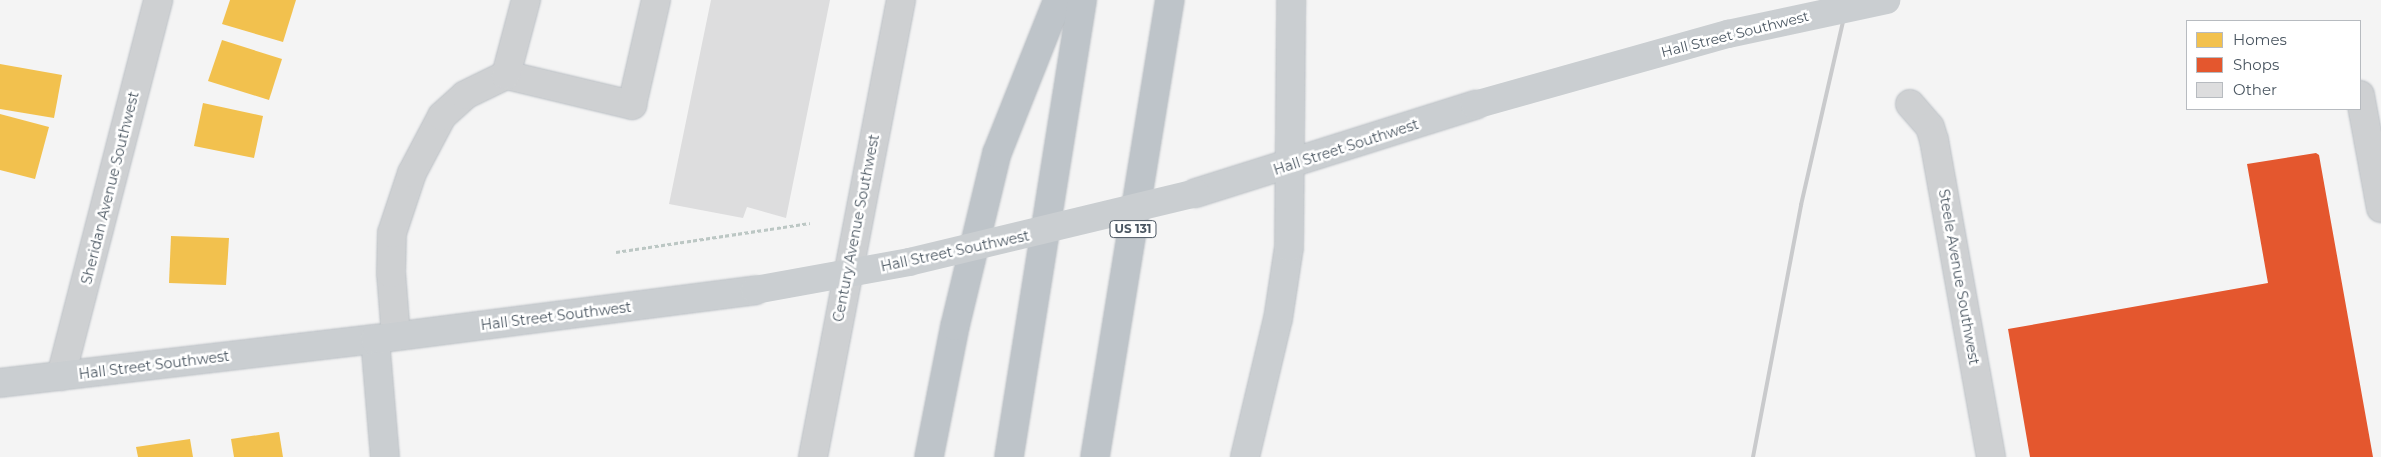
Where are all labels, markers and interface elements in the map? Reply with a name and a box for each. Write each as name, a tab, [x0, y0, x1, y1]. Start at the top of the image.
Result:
street label: Hall Street Southwest	[1659, 7, 1811, 61]
legend	[2186, 20, 2361, 110]
text: Homes	[2233, 30, 2287, 49]
text: Shops	[2233, 55, 2279, 74]
text: Other	[2233, 80, 2277, 99]
street label: Sheridan Avenue Southwest	[78, 90, 142, 286]
street label: Hall Street Southwest	[1271, 116, 1421, 178]
street label: Century Avenue Southwest	[830, 133, 882, 323]
street label: Steele Avenue Southwest	[1935, 188, 1983, 366]
road number: US 131	[1109, 220, 1157, 238]
street label: Hall Street Southwest	[879, 227, 1031, 275]
street label: Hall Street Southwest	[480, 298, 632, 334]
street label: Hall Street Southwest	[78, 347, 230, 383]

